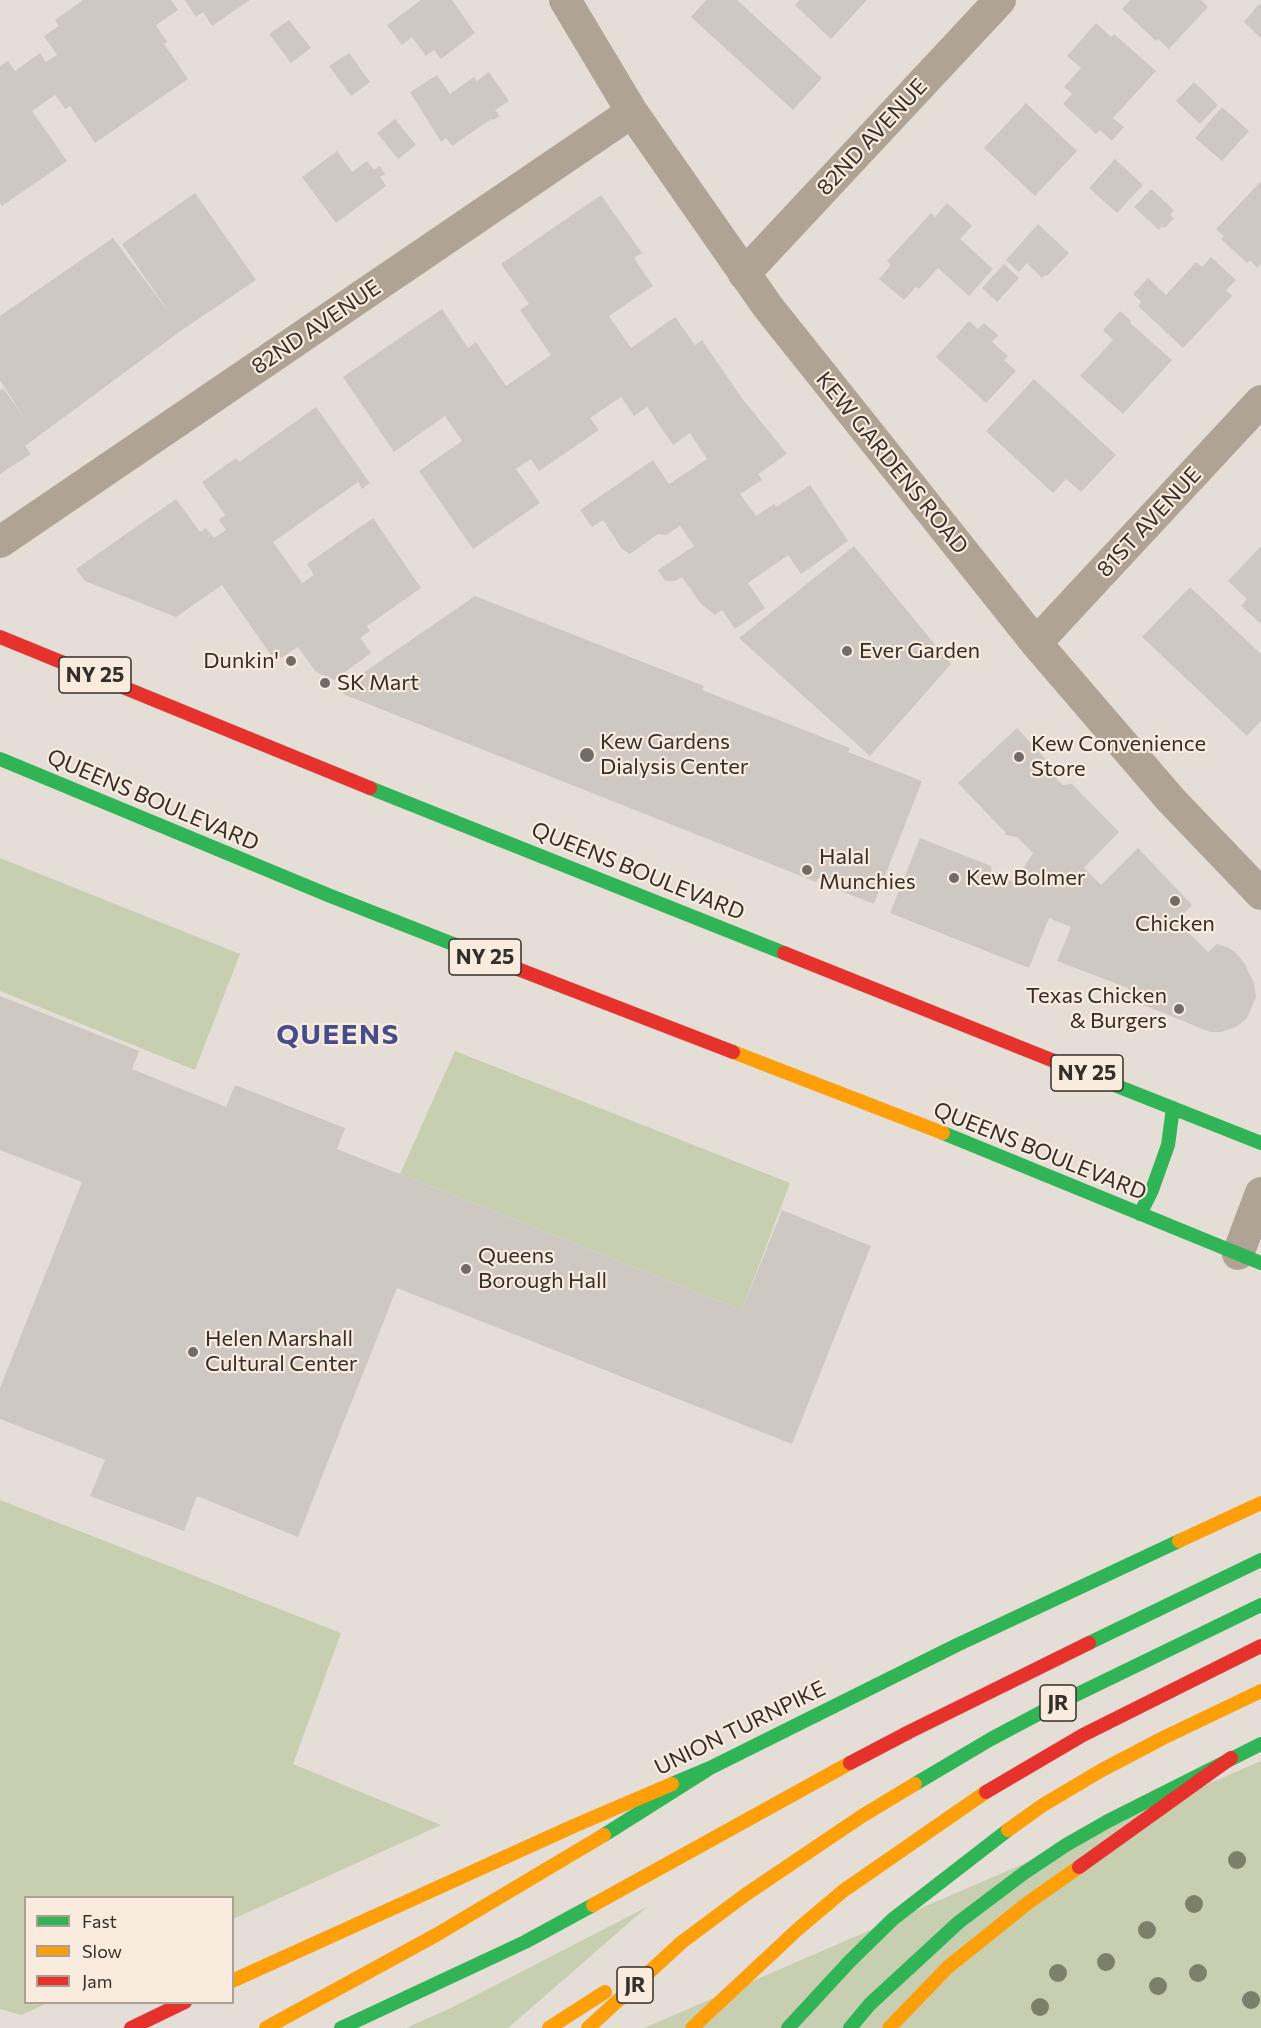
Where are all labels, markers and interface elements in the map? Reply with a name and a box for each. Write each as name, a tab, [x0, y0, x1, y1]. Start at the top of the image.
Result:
street label: 82ND AVENUE	[811, 73, 933, 201]
street label: 82ND AVENUE	[246, 274, 386, 380]
street label: KEW GARDENS ROAD	[810, 367, 974, 559]
street label: 81ST AVENUE	[1091, 461, 1207, 583]
place label: Ever Garden	[859, 638, 980, 664]
marker: Ever Garden	[840, 644, 854, 658]
place label: Dunkin'	[203, 648, 279, 674]
marker: Dunkin'	[284, 654, 298, 668]
road number: NY 25	[59, 657, 131, 693]
place label: SK Mart	[337, 670, 419, 696]
marker: SK Mart	[318, 676, 332, 690]
place label: Kew Gardens Dialysis Center	[600, 729, 749, 780]
place label: Kew Convenience Store	[1031, 731, 1206, 782]
street label: QUEENS BOULEVARD	[43, 743, 263, 857]
marker: Kew Gardens Dialysis Center	[578, 746, 596, 764]
marker: Kew Convenience Store	[1012, 750, 1026, 764]
street label: QUEENS BOULEVARD	[528, 816, 748, 926]
place label: Halal Munchies	[819, 844, 916, 896]
marker: Halal Munchies	[800, 863, 814, 877]
place label: Kew Bolmer	[966, 865, 1086, 891]
marker: Kew Bolmer	[947, 871, 961, 885]
marker: Chicken	[1168, 894, 1182, 908]
place label: Chicken	[1135, 911, 1215, 937]
road number: NY 25	[449, 939, 521, 975]
place label: Texas Chicken & Burgers	[1026, 983, 1167, 1034]
marker: Texas Chicken & Burgers	[1172, 1002, 1186, 1016]
district label: QUEENS	[276, 1018, 400, 1052]
road number: NY 25	[1051, 1055, 1123, 1091]
street label: QUEENS BOULEVARD	[930, 1096, 1150, 1206]
place label: Queens Borough Hall	[478, 1243, 607, 1294]
marker: Queens Borough Hall	[459, 1262, 473, 1276]
place label: Helen Marshall Cultural Center	[205, 1326, 358, 1378]
marker: Helen Marshall Cultural Center	[186, 1345, 200, 1359]
street label: UNION TURNPIKE	[650, 1675, 830, 1781]
road number: JR	[1040, 1685, 1076, 1721]
legend	[24, 1896, 234, 2004]
text: Fast	[82, 1910, 117, 1932]
text: Slow	[82, 1940, 122, 1962]
road number: JR	[617, 1967, 653, 2003]
text: Jam	[82, 1970, 112, 1992]

